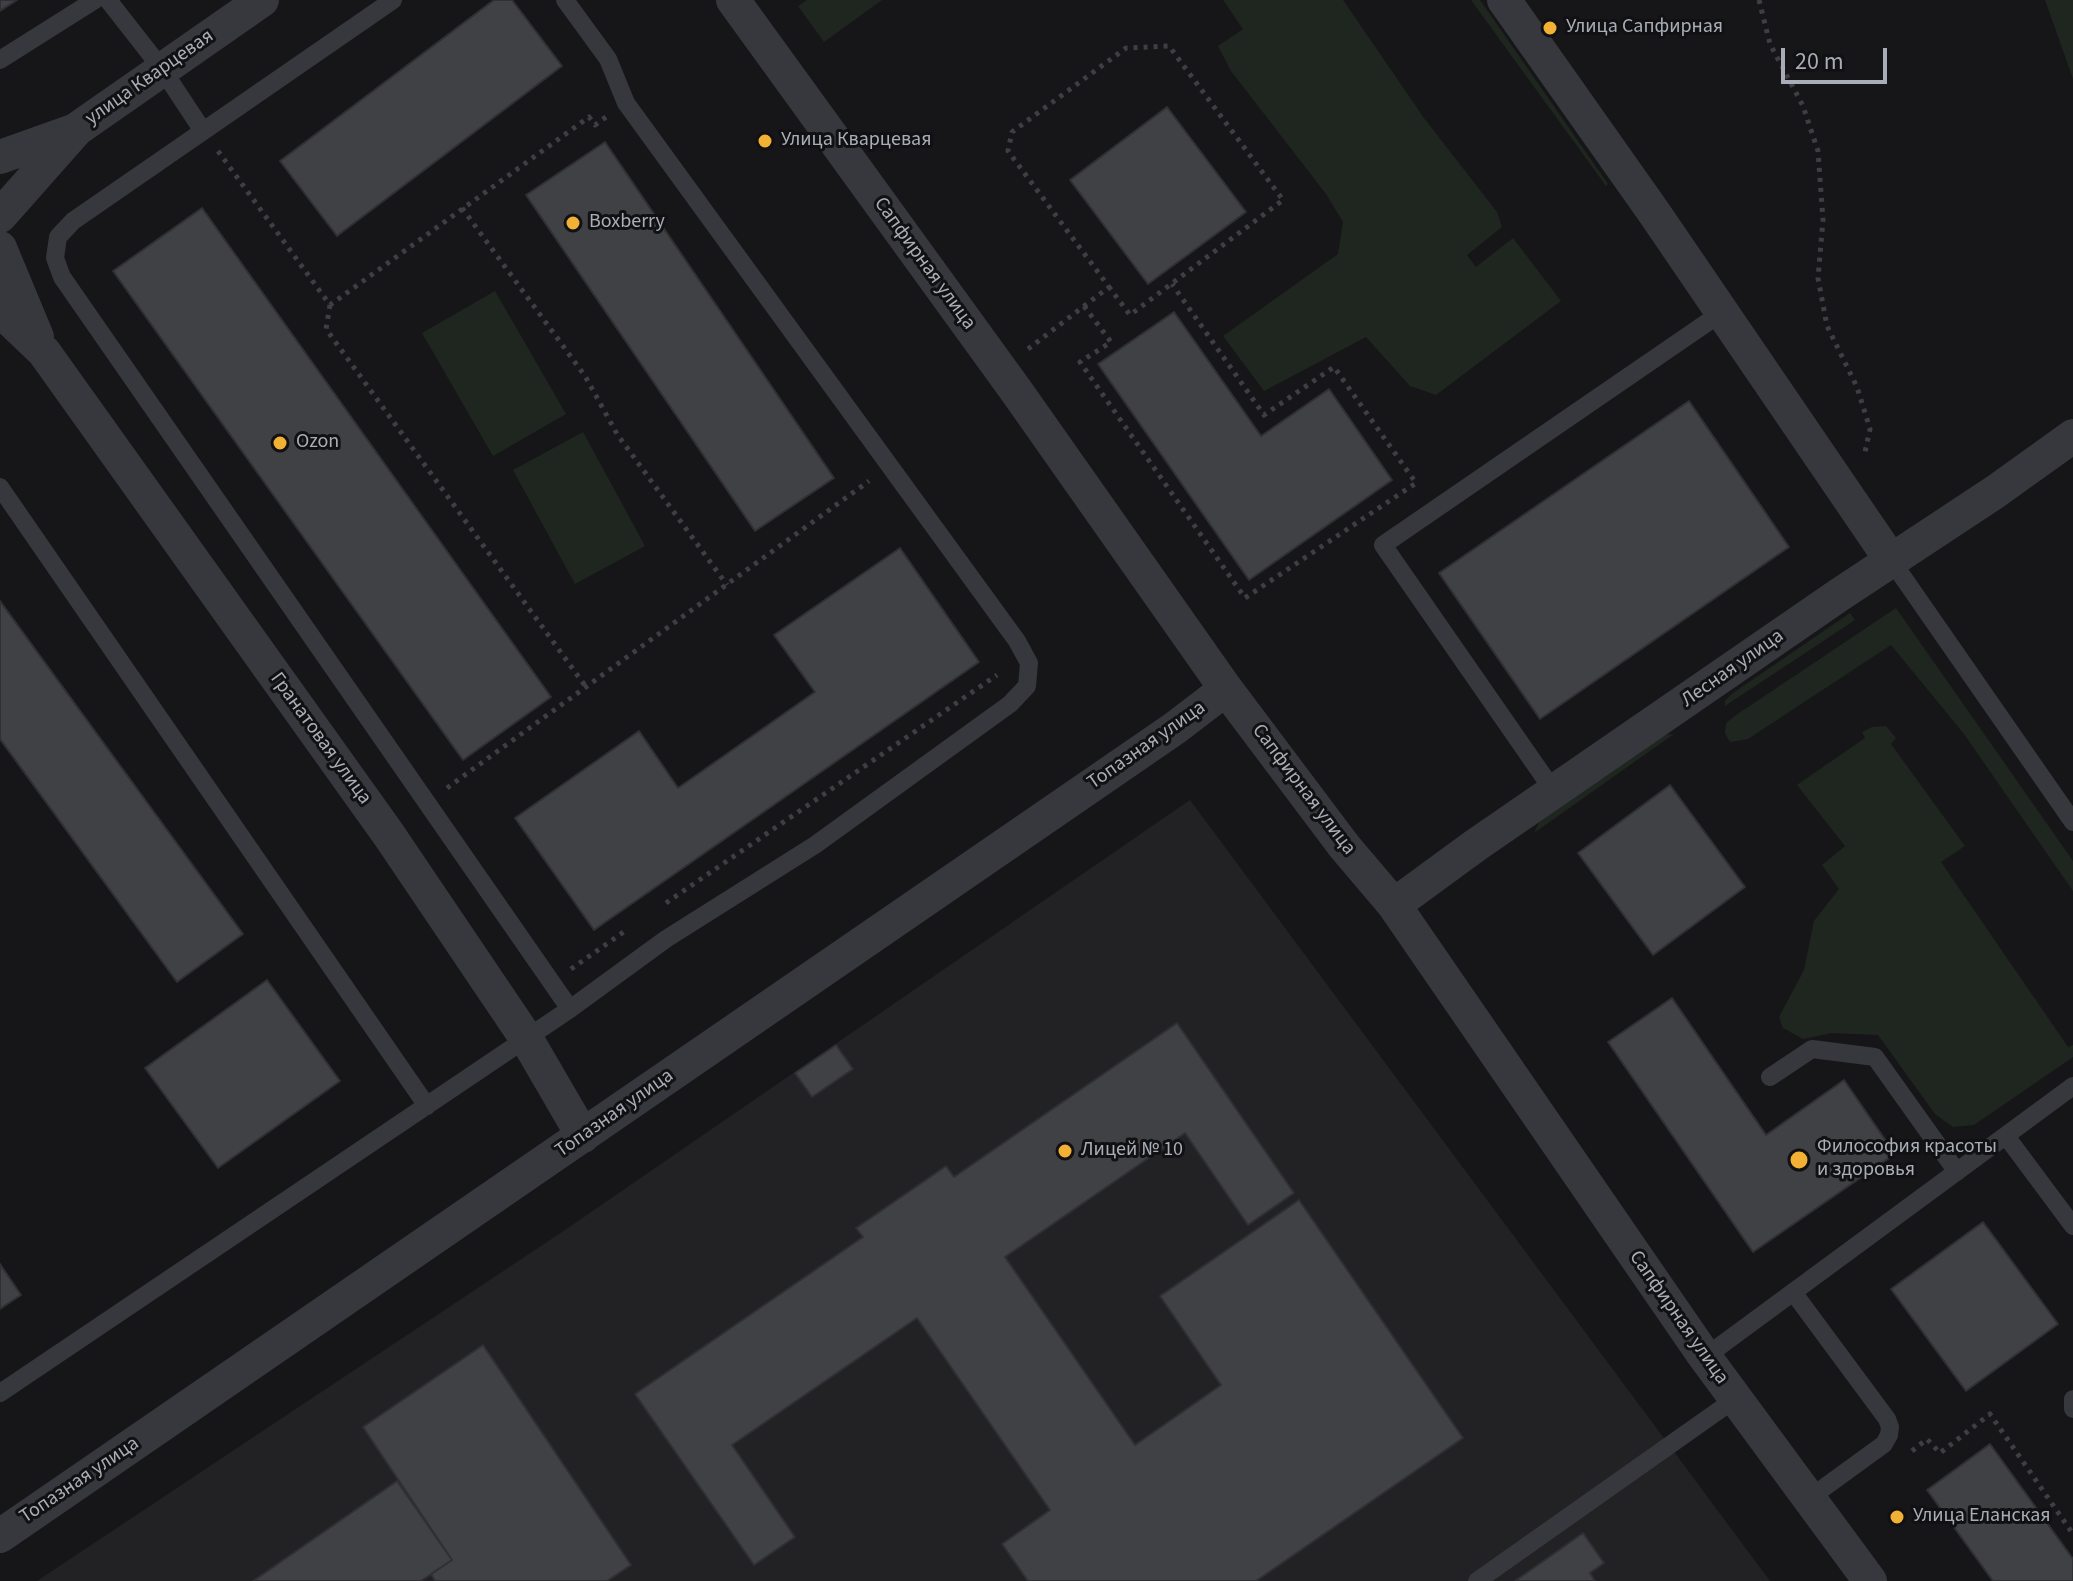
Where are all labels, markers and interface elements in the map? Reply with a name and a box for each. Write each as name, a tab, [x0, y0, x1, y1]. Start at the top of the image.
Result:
place label: Улица Сапфирная	[1566, 16, 1723, 40]
marker: Улица Сапфирная	[1541, 19, 1559, 37]
street label: улица Кварцевая	[81, 25, 219, 131]
scale bar	[1785, 32, 1891, 82]
text: 20 m	[1795, 44, 1844, 79]
place label: Улица Кварцевая	[781, 129, 931, 153]
marker: Улица Кварцевая	[756, 132, 774, 150]
street label: Сапфирная улица	[868, 193, 980, 335]
place label: Boxberry	[589, 211, 665, 235]
marker: Boxberry	[564, 214, 582, 232]
place label: Ozon	[296, 431, 339, 455]
marker: Ozon	[271, 434, 289, 452]
street label: Лесная улица	[1677, 625, 1789, 713]
street label: Гранатовая улица	[264, 668, 376, 810]
street label: Топазная улица	[1083, 696, 1211, 796]
street label: Сапфирная улица	[1246, 720, 1360, 860]
street label: Топазная улица	[551, 1064, 679, 1164]
place label: Философия красоты и здоровья	[1817, 1136, 1997, 1183]
place label: Лицей № 10	[1081, 1139, 1183, 1163]
marker: Лицей № 10	[1056, 1142, 1074, 1160]
marker: Философия красоты и здоровья	[1788, 1149, 1810, 1171]
street label: Сапфирная улица	[1623, 1247, 1733, 1389]
street label: Топазная улица	[16, 1432, 144, 1530]
place label: Улица Еланская	[1913, 1505, 2051, 1529]
marker: Улица Еланская	[1888, 1508, 1906, 1526]

